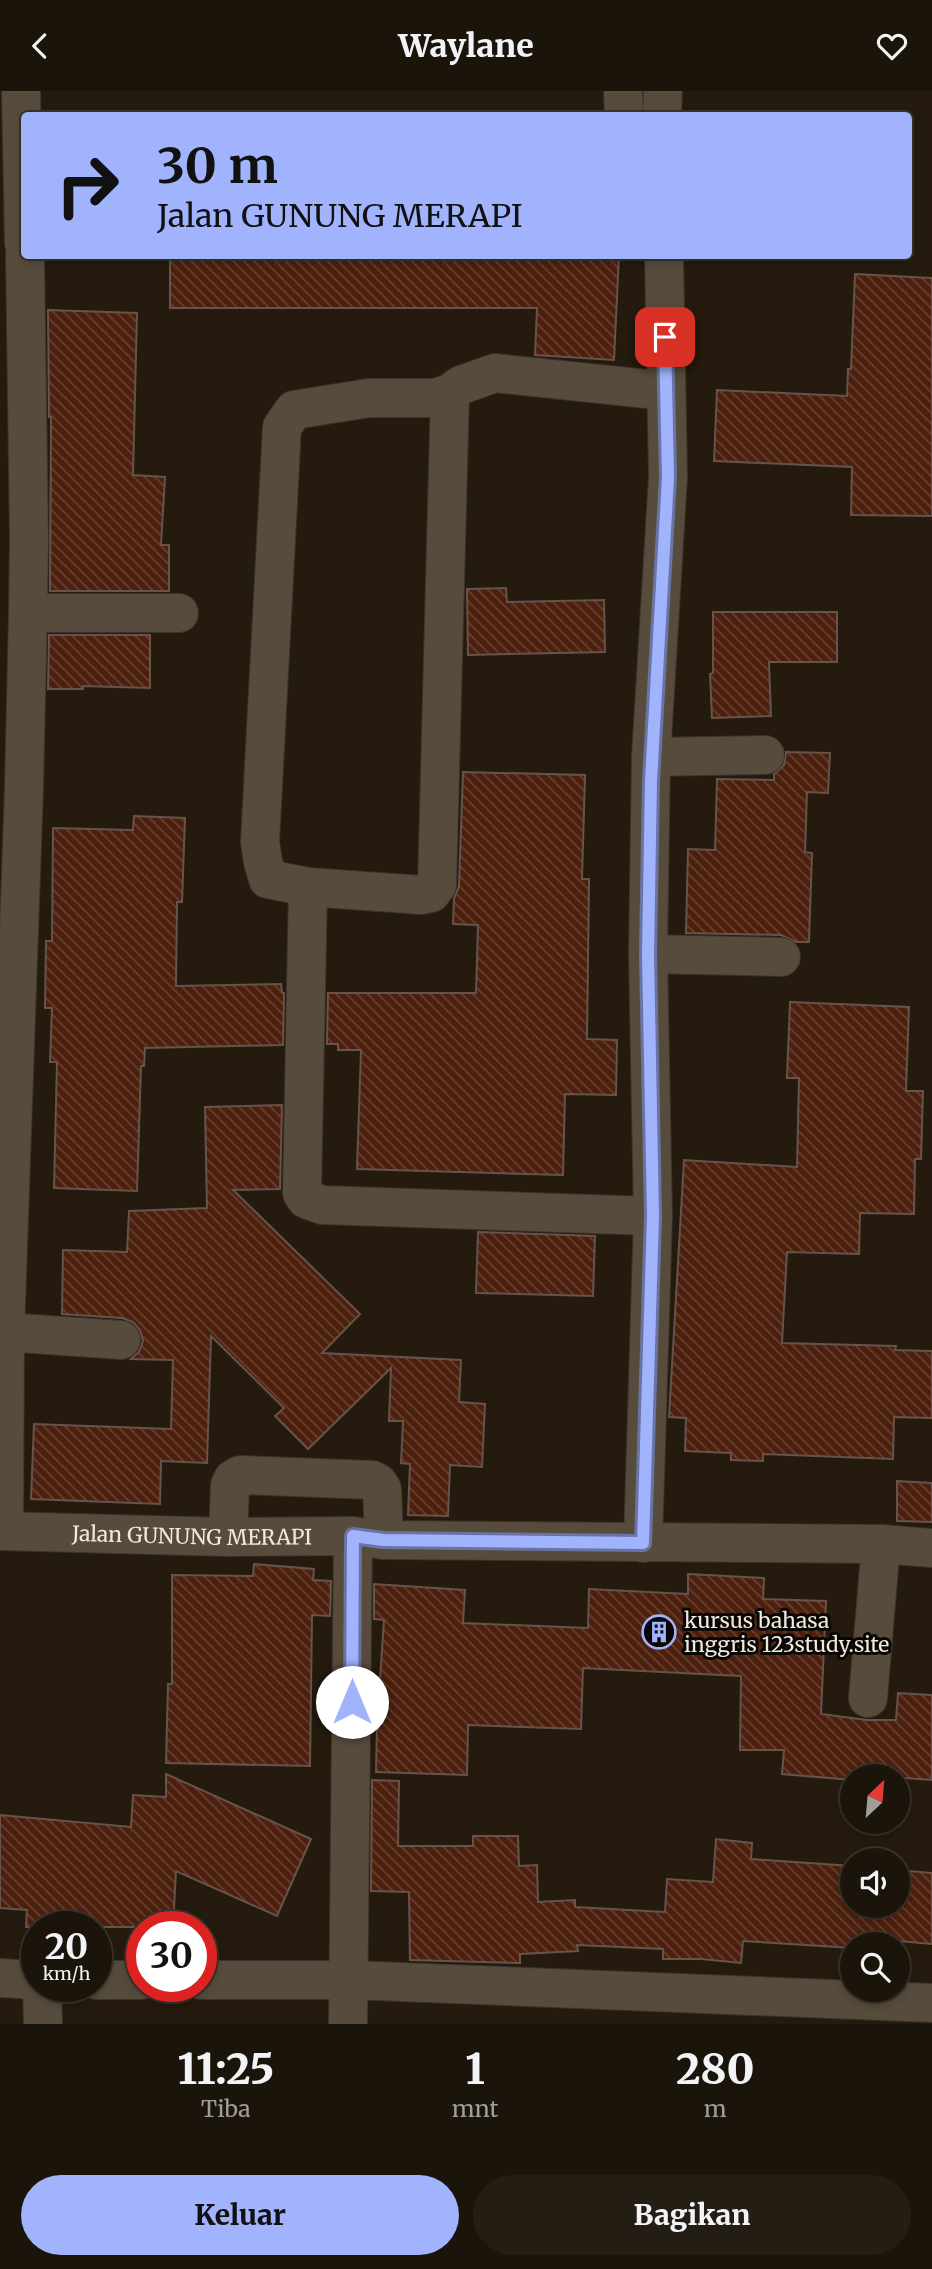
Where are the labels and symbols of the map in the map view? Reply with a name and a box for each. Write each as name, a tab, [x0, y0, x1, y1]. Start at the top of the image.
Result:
pin	[635, 307, 695, 367]
street label: Jalan GUNUNG MERAPI	[71, 1519, 312, 1551]
place label: kursus bahasa inggris 123study.site	[684, 1607, 889, 1658]
building icon: kursus bahasa inggris 123study.site	[640, 1613, 678, 1651]
position arrow	[315, 1665, 389, 1739]
north arrow	[840, 1764, 910, 1834]
speed limit sign: 30	[126, 1911, 217, 2002]

